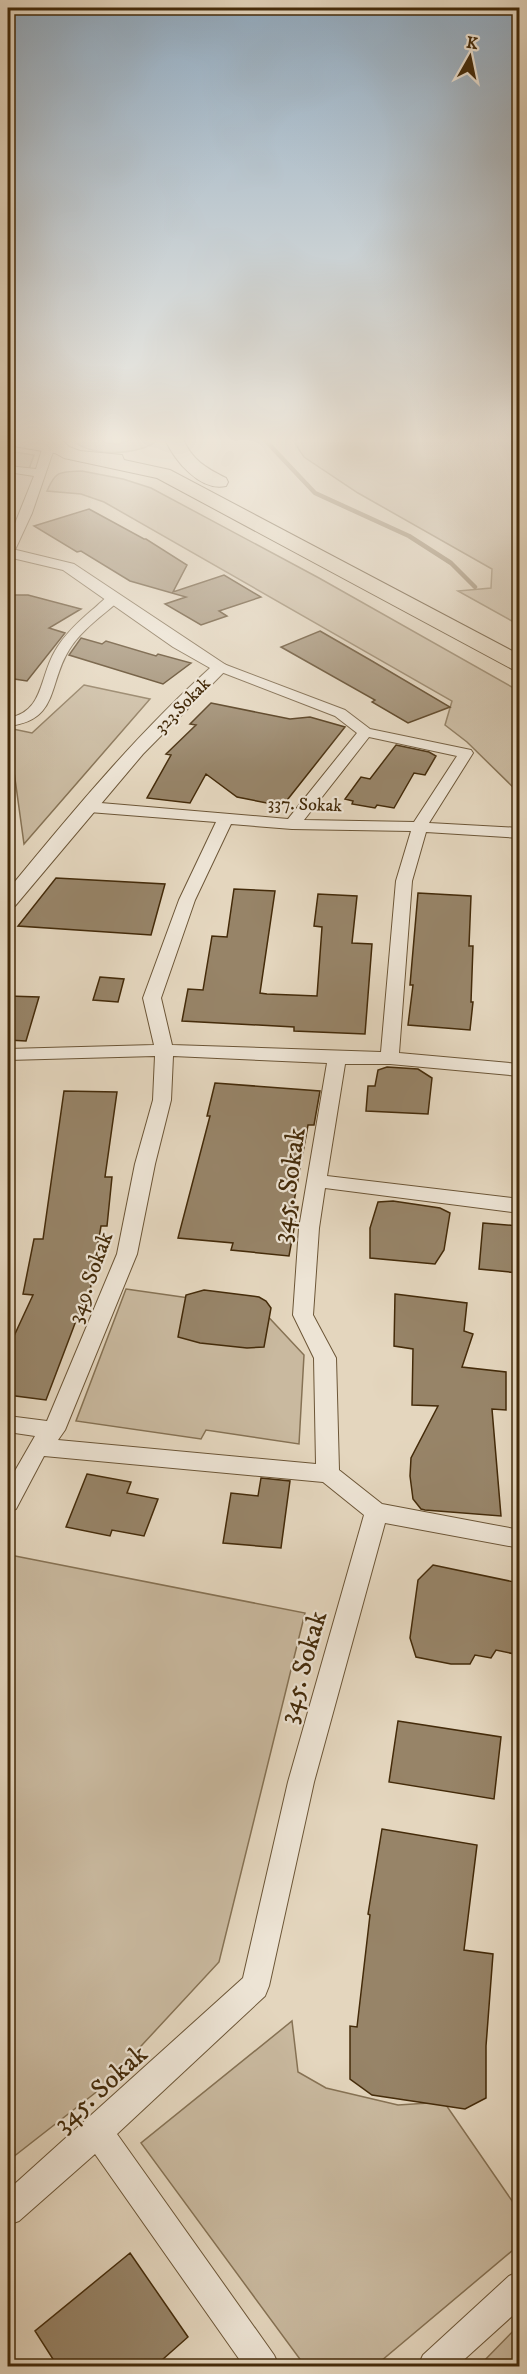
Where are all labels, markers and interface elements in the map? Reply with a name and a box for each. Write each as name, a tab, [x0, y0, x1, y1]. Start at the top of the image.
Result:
north arrow	[440, 27, 500, 87]
text: K	[465, 32, 480, 54]
street label: 323.Sokak	[150, 673, 215, 738]
street label: 337. Sokak	[267, 793, 343, 817]
street label: 345. Sokak	[264, 1125, 314, 1245]
street label: 349. Sokak	[61, 1228, 119, 1327]
street label: 345. Sokak	[271, 1606, 335, 1728]
street label: 345. Sokak	[46, 2037, 155, 2140]

